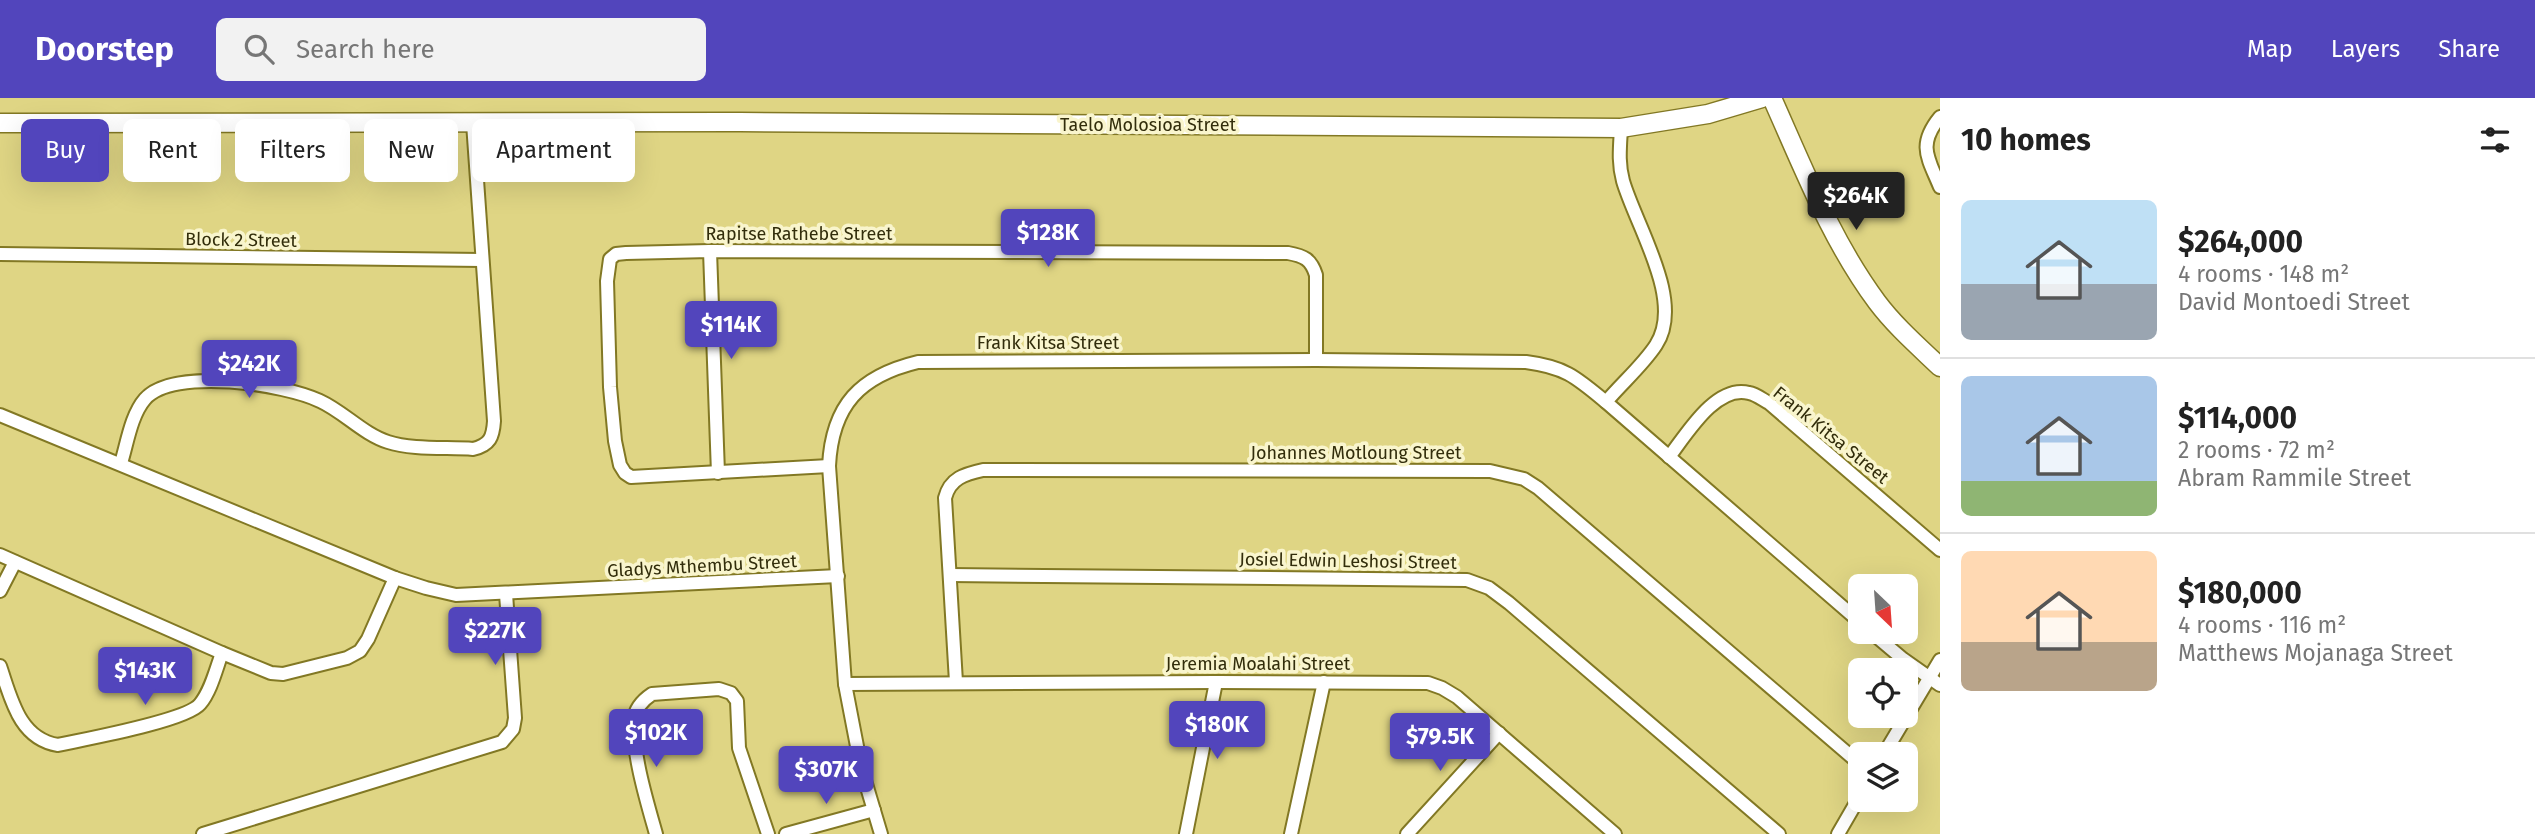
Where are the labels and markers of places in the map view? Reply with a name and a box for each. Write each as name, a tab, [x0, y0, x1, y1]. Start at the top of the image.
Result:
pin: $264K	[1807, 172, 1905, 232]
pin: $128K	[999, 209, 1097, 269]
pin: $114K	[682, 302, 780, 361]
pin: $242K	[200, 341, 298, 400]
pin: $227K	[446, 608, 544, 667]
pin: $143K	[96, 648, 194, 707]
pin: $180K	[1168, 702, 1266, 761]
pin: $102K	[607, 710, 705, 769]
pin: $79.5K	[1383, 714, 1497, 773]
pin: $307K	[777, 746, 875, 806]

